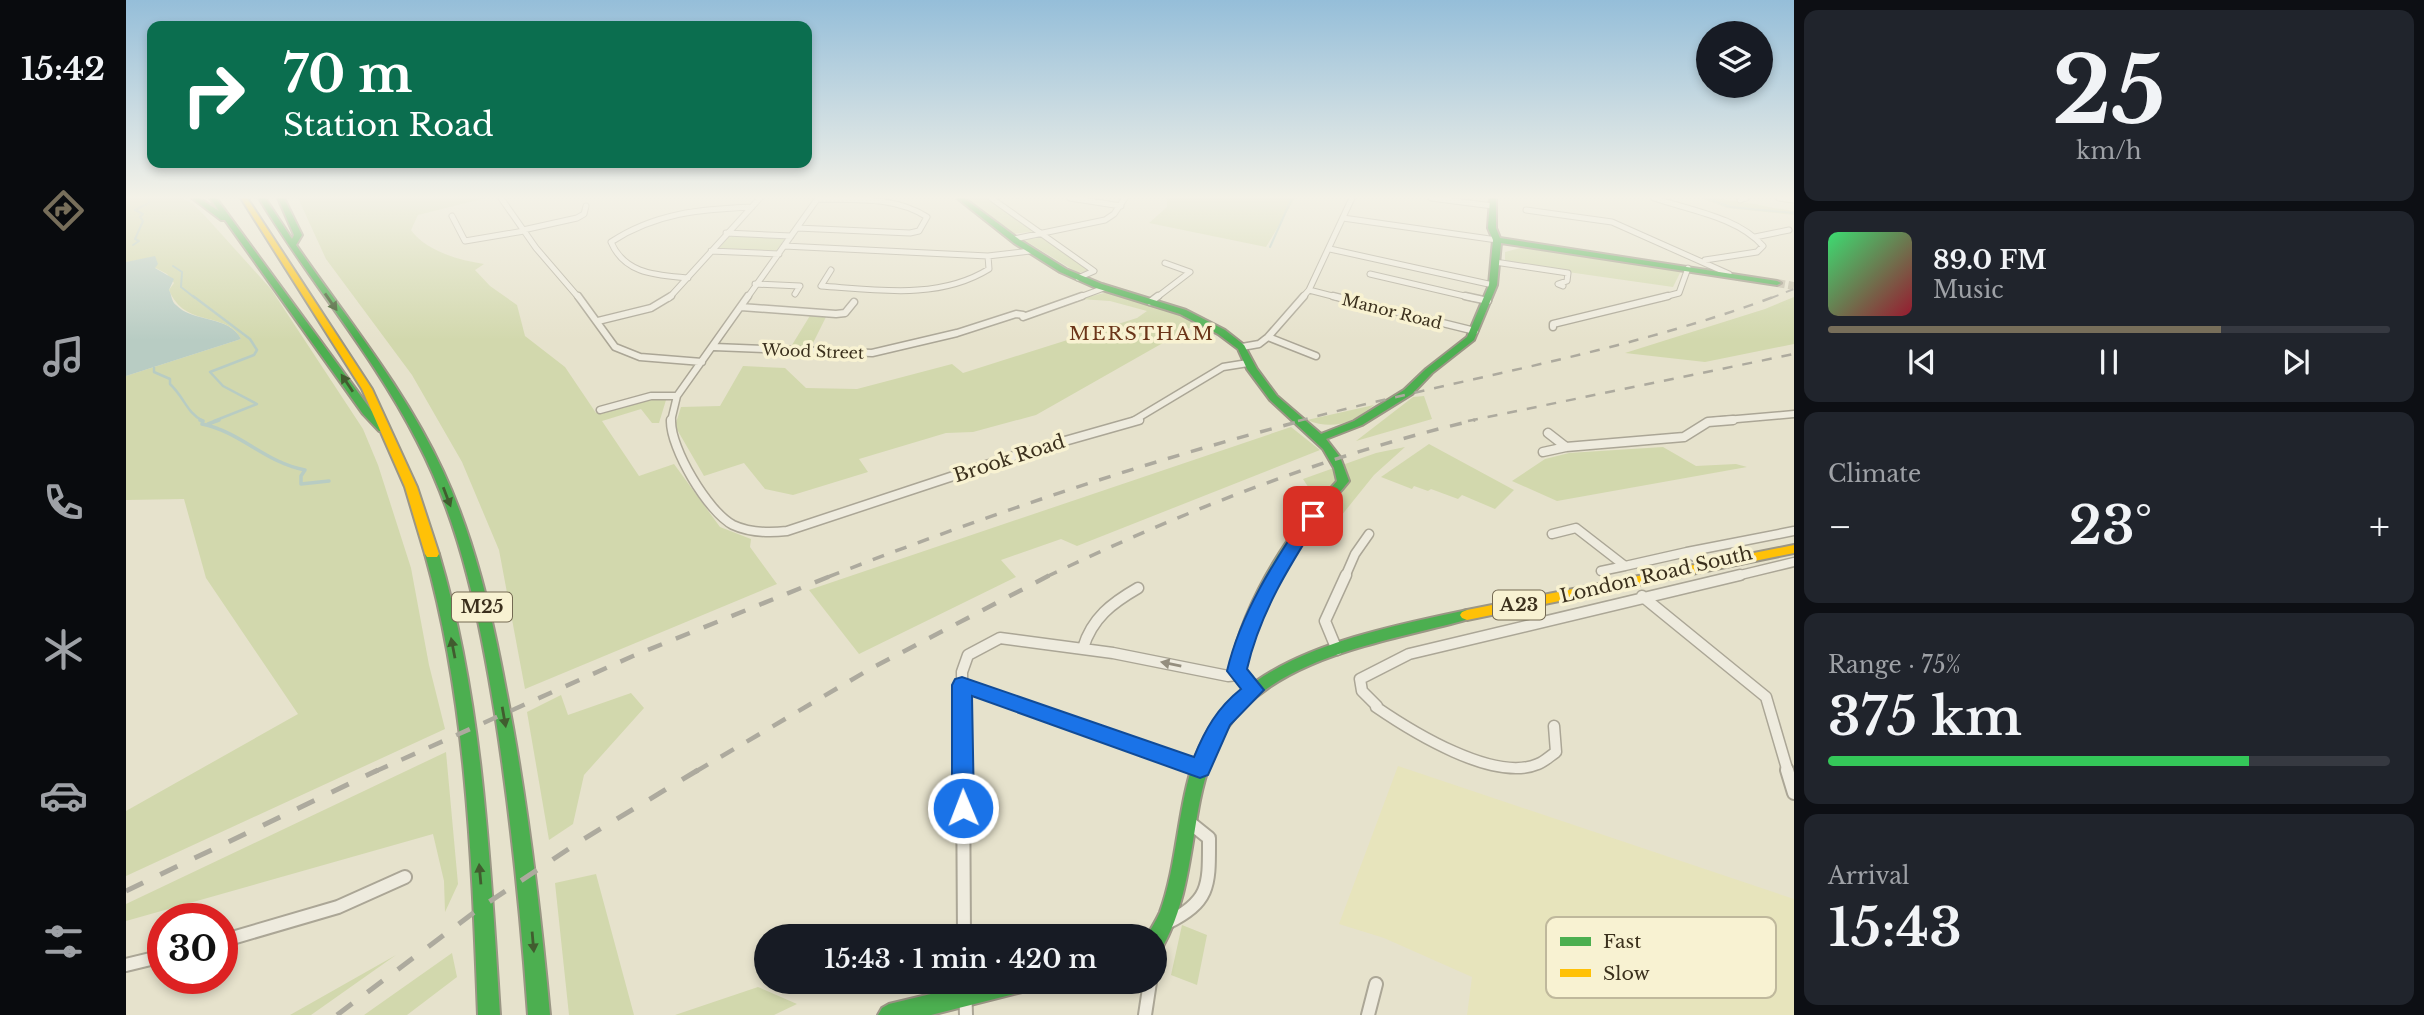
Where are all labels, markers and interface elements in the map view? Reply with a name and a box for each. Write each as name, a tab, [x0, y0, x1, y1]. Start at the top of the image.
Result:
map controls	[1696, 21, 1773, 98]
button: layers	[1696, 21, 1773, 98]
text: 25	[2052, 35, 2166, 148]
text: 70 m	[283, 44, 413, 105]
text: 15:42	[21, 49, 105, 89]
icon: right	[168, 49, 259, 140]
text: Station Road	[283, 105, 494, 145]
text: km/h	[2076, 137, 2142, 165]
icon: directions	[39, 186, 88, 235]
text: 89.0 FM	[1933, 244, 2047, 276]
text: Music	[1933, 276, 2004, 304]
street label: Manor Road	[1340, 289, 1444, 333]
one-way arrow	[324, 293, 338, 311]
district label: MERSTHAM	[1069, 322, 1215, 345]
icon: music	[39, 332, 88, 381]
street label: Wood Street	[761, 339, 864, 363]
icon: previous	[1903, 343, 1941, 381]
icon: pause	[2090, 343, 2128, 381]
icon: next	[2277, 343, 2315, 381]
one-way arrow	[341, 373, 354, 393]
street label: Brook Road	[951, 430, 1068, 487]
text: Climate	[1828, 460, 1921, 488]
icon: phone	[39, 478, 88, 527]
one-way arrow	[442, 486, 453, 507]
pin	[1283, 486, 1343, 546]
text: 23°	[2069, 494, 2152, 558]
icon: arrive	[1294, 497, 1332, 535]
text: −	[1828, 503, 1852, 550]
text: +	[2369, 503, 2390, 550]
street label: London Road South	[1558, 541, 1755, 608]
road number: A23	[1493, 590, 1545, 620]
road number: M25	[452, 592, 512, 622]
icon: climate	[39, 625, 88, 674]
one-way arrow	[447, 637, 458, 659]
text: Range · 75%	[1828, 651, 1961, 679]
one-way arrow	[1160, 659, 1182, 670]
text: 375 km	[1828, 685, 2022, 749]
one-way arrow	[498, 706, 509, 728]
icon: car	[39, 771, 88, 820]
position arrow	[926, 771, 1000, 845]
one-way arrow	[474, 862, 485, 884]
text: Arrival	[1828, 862, 1909, 890]
text: 15:43	[1828, 896, 1962, 960]
speed limit sign: 30	[147, 903, 238, 994]
icon: filters	[39, 917, 88, 966]
legend	[1546, 917, 1776, 998]
text: Fast	[1603, 930, 1642, 953]
one-way arrow	[527, 931, 538, 953]
text: 15:43 · 1 min · 420 m	[824, 943, 1097, 975]
text: Slow	[1603, 962, 1650, 985]

